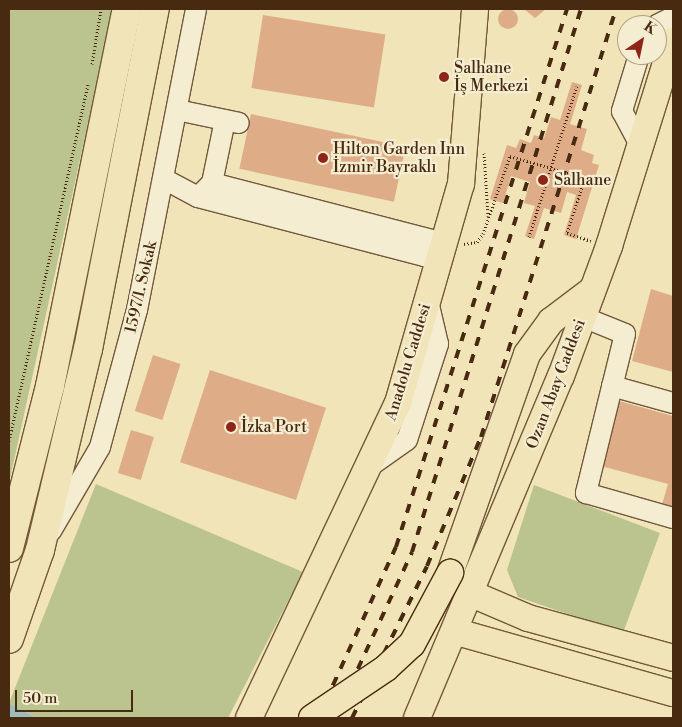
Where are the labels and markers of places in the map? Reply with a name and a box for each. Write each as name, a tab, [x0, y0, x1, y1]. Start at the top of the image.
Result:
place label: Salhane İş Merkezi	[454, 58, 529, 96]
marker: Salhane İş Merkezi	[438, 71, 450, 83]
place label: Hilton Garden Inn İzmir Bayraklı	[333, 139, 465, 177]
marker: Hilton Garden Inn İzmir Bayraklı	[317, 152, 329, 164]
place label: Salhane	[554, 170, 611, 190]
marker: Salhane	[536, 173, 550, 187]
place label: İzka Port	[241, 417, 307, 437]
marker: İzka Port	[225, 421, 237, 433]

